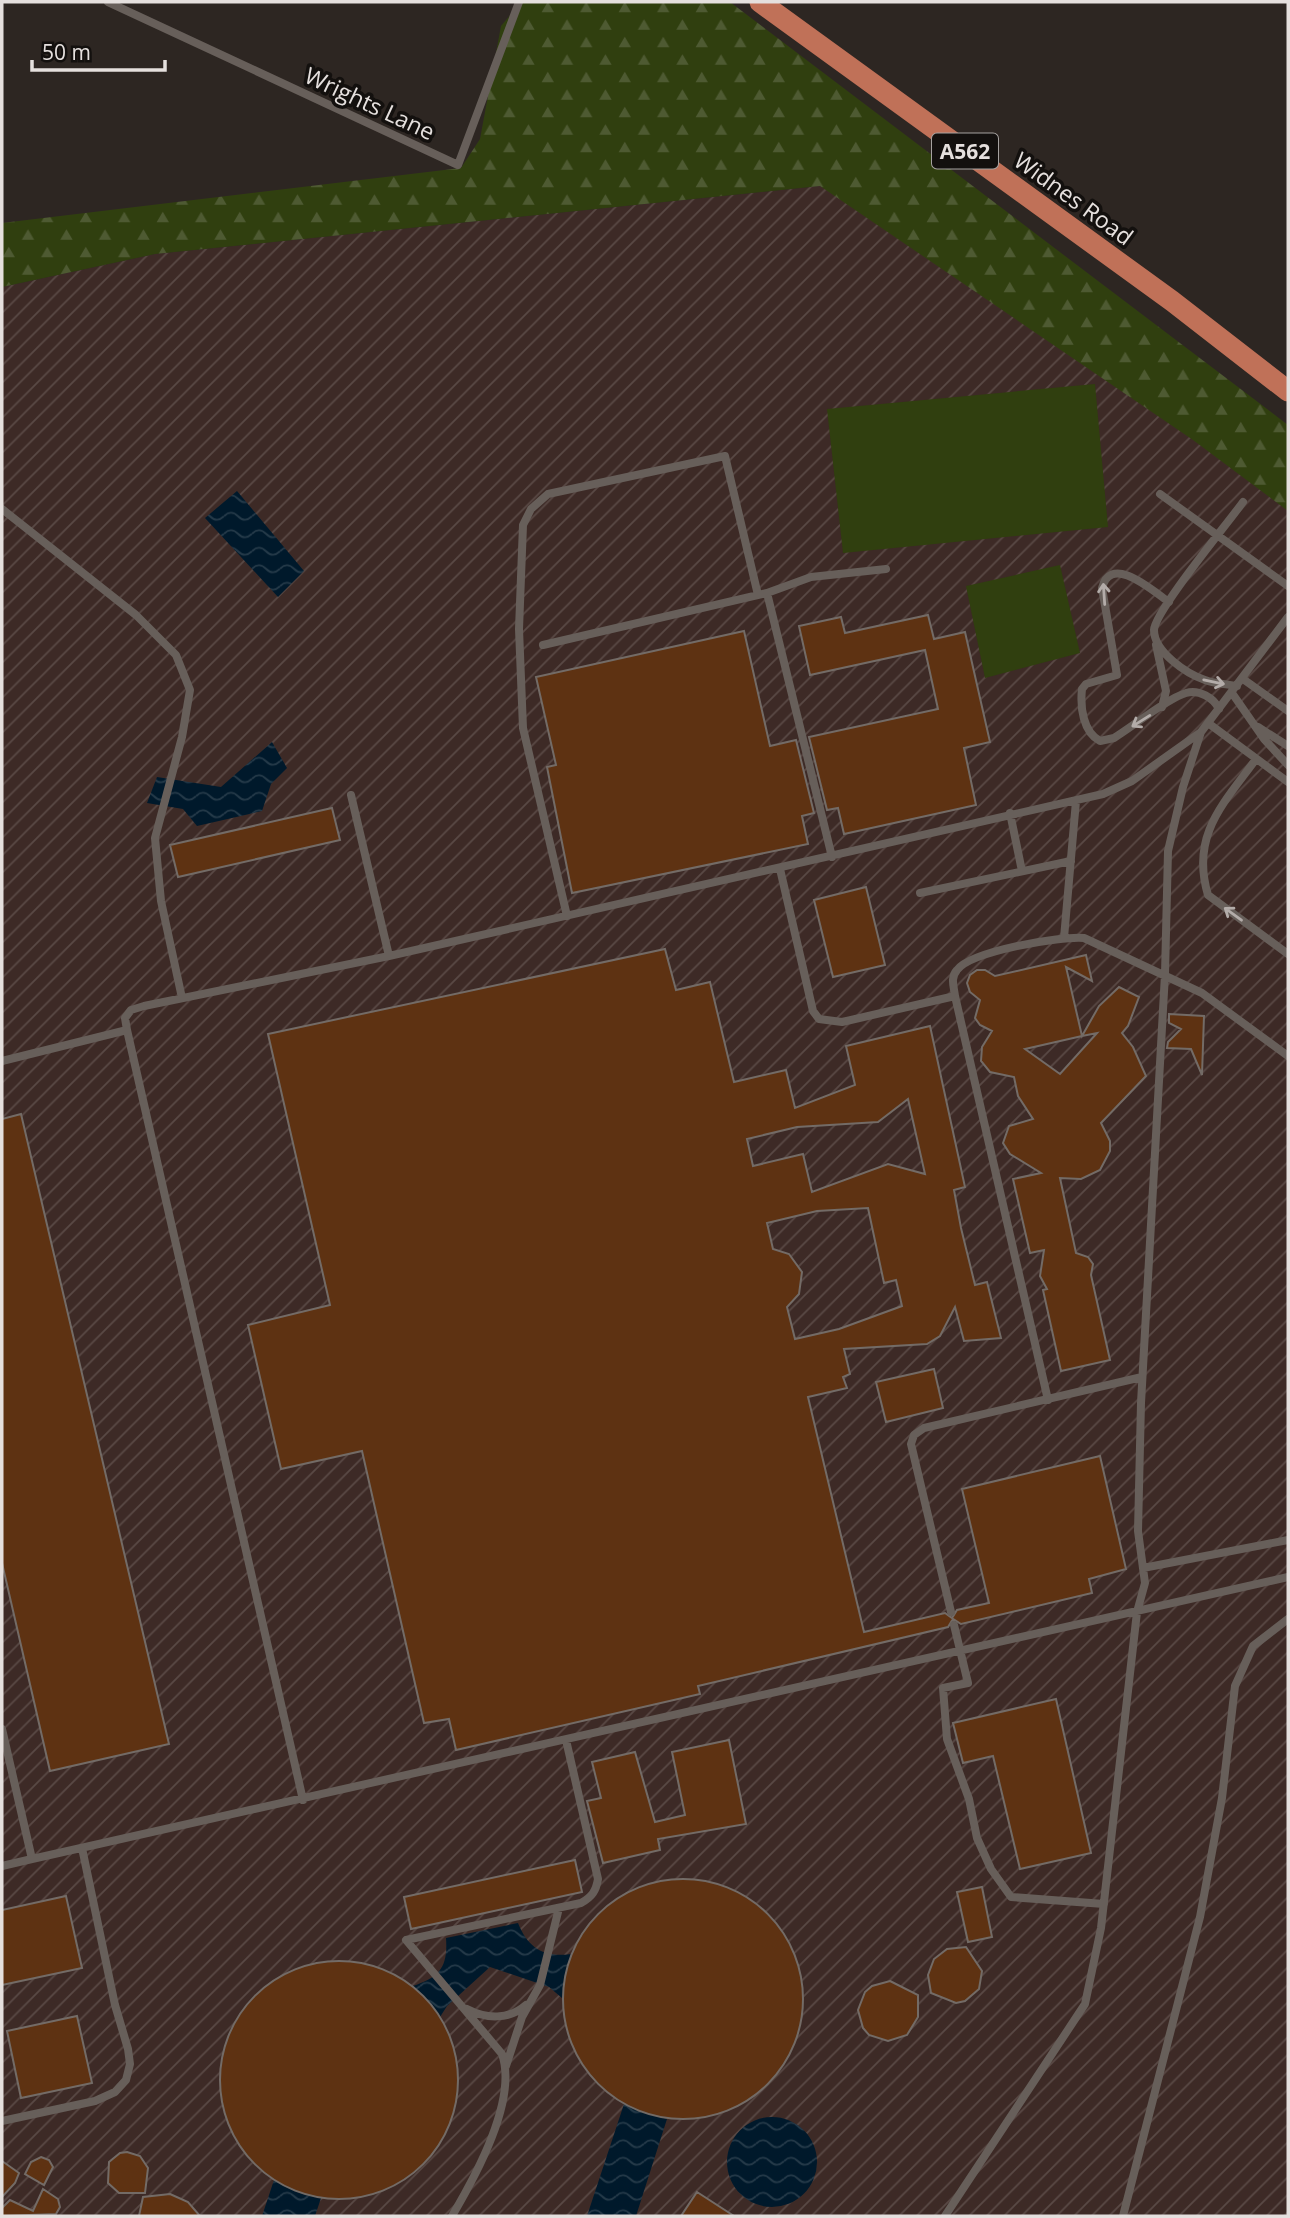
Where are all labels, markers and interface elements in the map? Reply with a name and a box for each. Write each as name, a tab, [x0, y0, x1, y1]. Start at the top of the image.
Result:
scale bar	[32, 28, 164, 72]
text: 50 m	[42, 38, 91, 66]
street label: Wrights Lane	[300, 59, 440, 147]
road number: A562	[932, 134, 998, 168]
street label: Widnes Road	[1008, 144, 1140, 252]
one-way arrow	[1097, 583, 1110, 606]
one-way arrow	[1203, 676, 1225, 689]
one-way arrow	[1132, 714, 1152, 728]
one-way arrow	[1224, 907, 1243, 921]

